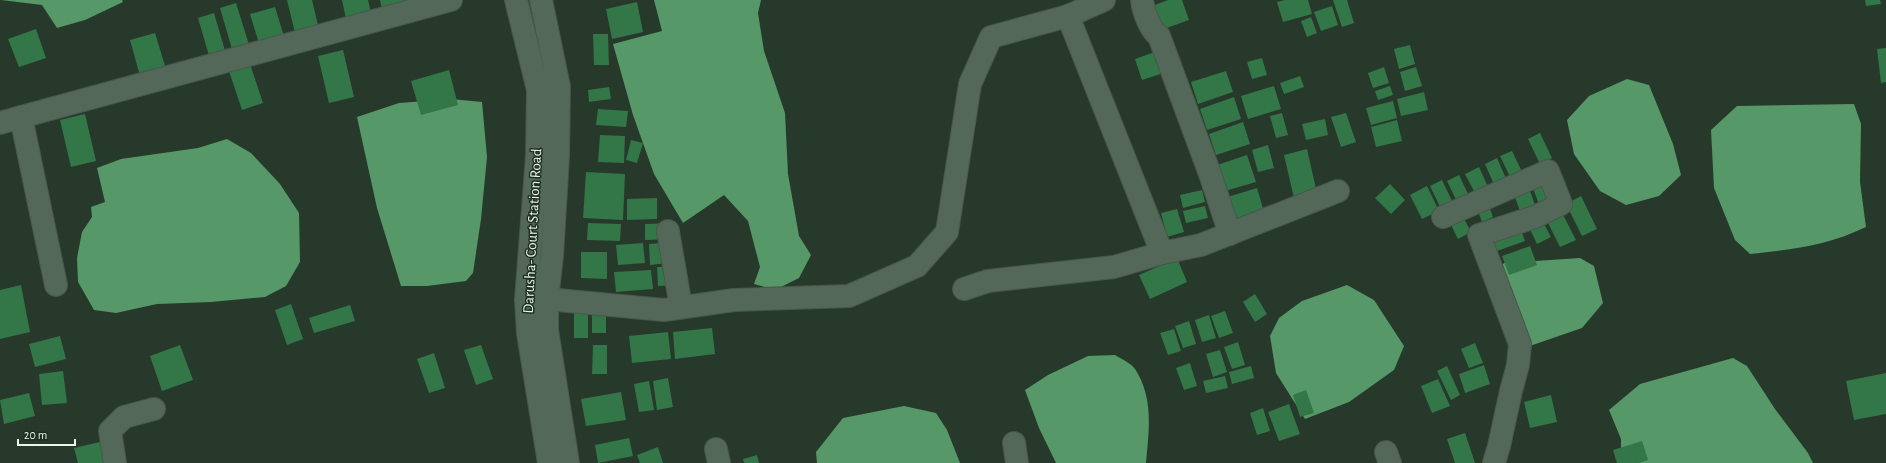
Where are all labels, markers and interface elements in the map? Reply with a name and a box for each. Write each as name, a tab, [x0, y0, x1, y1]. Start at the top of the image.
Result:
street label: Darusha- Court Station Road	[521, 148, 544, 314]
scale bar	[18, 421, 75, 447]
text: 20 m	[24, 429, 47, 441]

